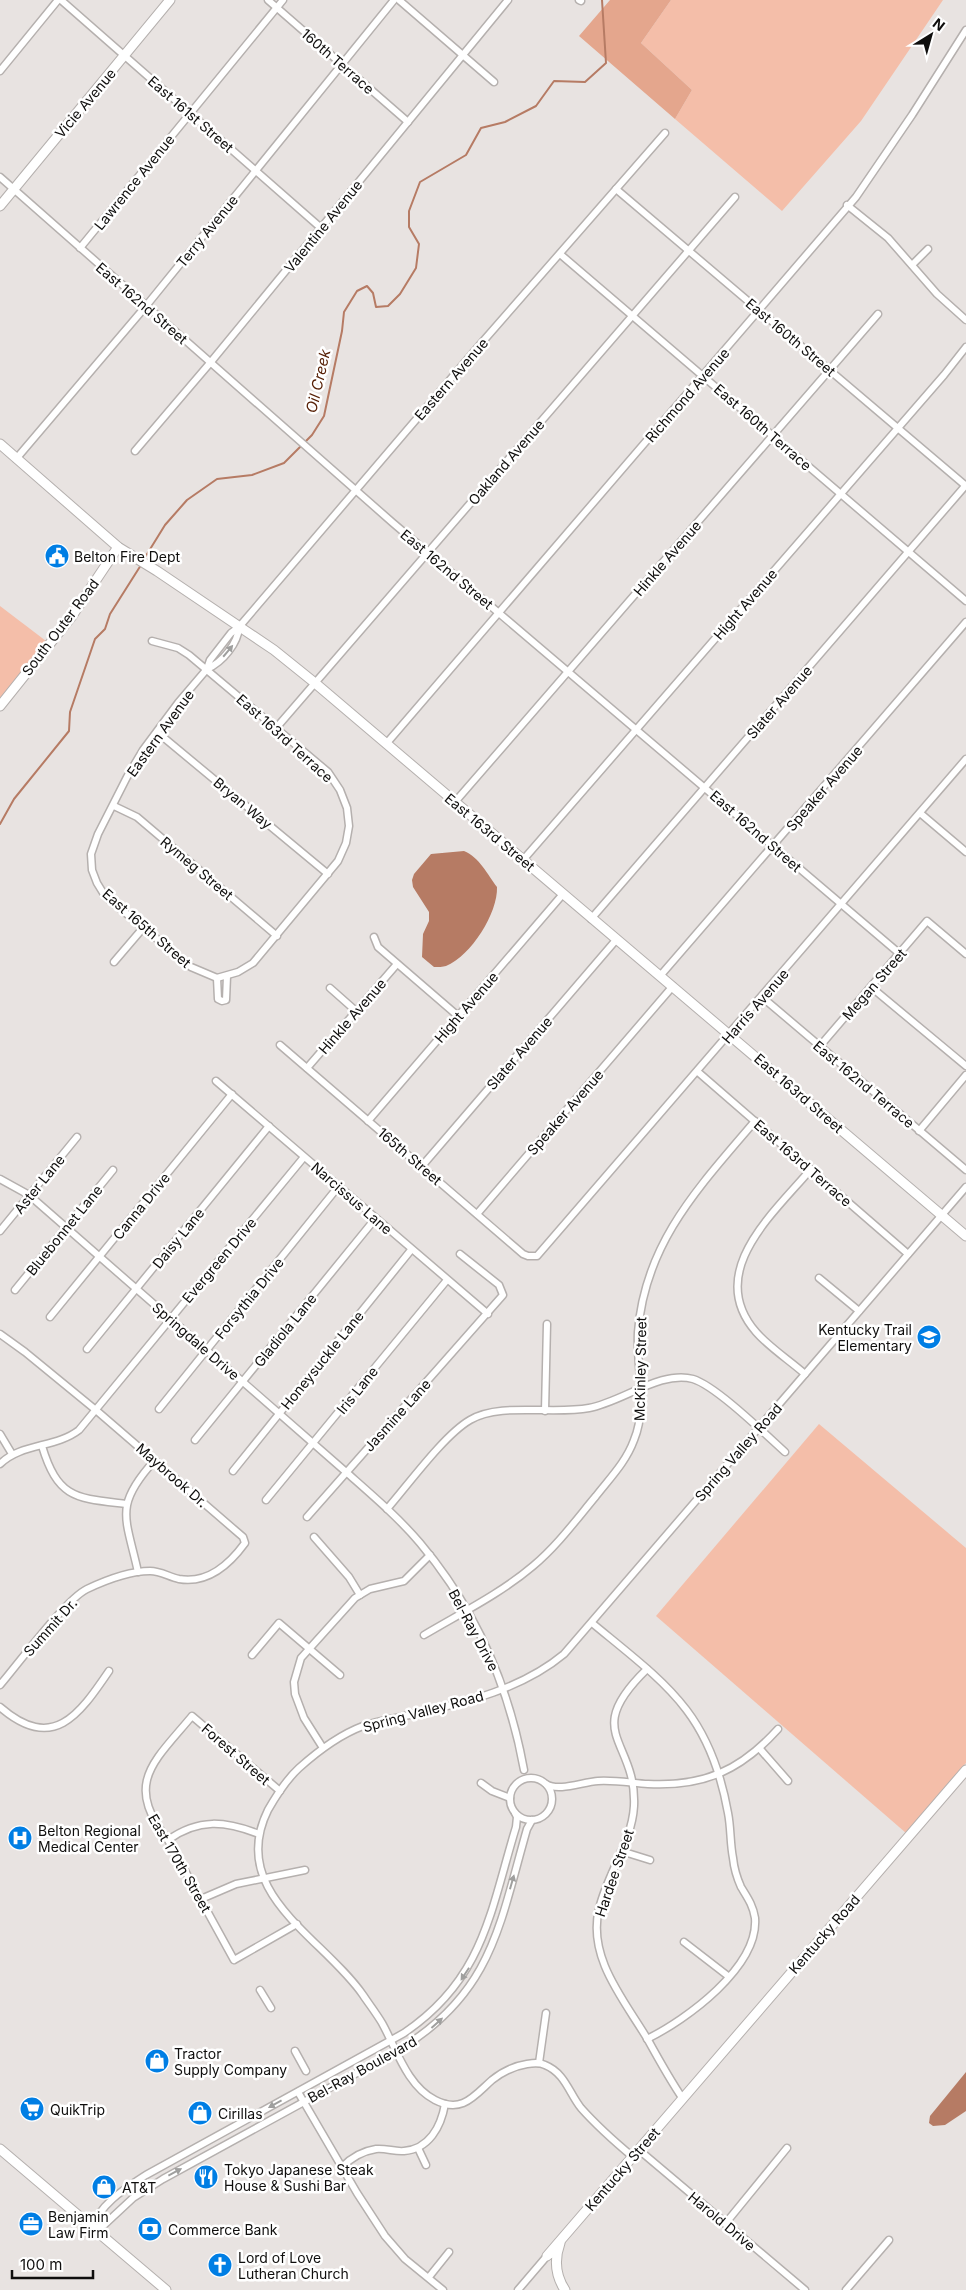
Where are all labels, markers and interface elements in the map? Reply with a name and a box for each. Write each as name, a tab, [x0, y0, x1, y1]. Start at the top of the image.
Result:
north arrow	[906, 10, 956, 60]
text: N	[930, 14, 949, 34]
street label: 160th Terrace	[298, 25, 378, 97]
street label: Vicie Avenue	[51, 65, 119, 141]
street label: East 161st Street	[145, 72, 238, 156]
street label: Lawrence Avenue	[90, 131, 178, 233]
street label: Valentine Avenue	[280, 176, 366, 276]
street label: Terry Avenue	[173, 191, 241, 271]
street label: East 162nd Street	[93, 259, 191, 348]
street label: East 160th Street	[743, 295, 840, 380]
street label: Eastern Avenue	[411, 334, 491, 424]
street label: Richmond Avenue	[641, 344, 733, 446]
water label: Oil Creek	[301, 347, 335, 415]
street label: East 160th Terrace	[711, 380, 815, 474]
street label: Oakland Avenue	[464, 416, 548, 508]
street label: Hinkle Avenue	[630, 517, 704, 599]
street label: East 162nd Street	[397, 525, 497, 613]
public building icon: Belton Fire Dept	[44, 543, 70, 569]
place label: Belton Fire Dept	[74, 548, 181, 565]
street label: Hight Avenue	[710, 565, 780, 643]
street label: South Outer Road	[18, 575, 102, 679]
one-way arrow	[222, 645, 233, 658]
street label: Slater Avenue	[743, 662, 815, 742]
street label: Eastern Avenue	[123, 686, 197, 780]
street label: East 163rd Terrace	[233, 690, 337, 786]
street label: Speaker Avenue	[782, 742, 866, 834]
street label: Bryan Way	[210, 774, 276, 832]
street label: East 162nd Street	[707, 787, 805, 876]
street label: East 163rd Street	[442, 789, 539, 875]
street label: Rymeg Street	[157, 833, 237, 903]
street label: East 165th Street	[99, 885, 195, 971]
street label: Megan Street	[838, 945, 910, 1023]
street label: Harris Avenue	[718, 965, 792, 1047]
street label: Hight Avenue	[431, 968, 501, 1046]
street label: Hinkle Avenue	[315, 975, 389, 1057]
street label: Slater Avenue	[483, 1013, 555, 1093]
street label: East 162nd Terrace	[810, 1037, 918, 1131]
street label: East 163rd Street	[751, 1050, 847, 1137]
street label: Speaker Avenue	[523, 1066, 607, 1158]
street label: East 163rd Terrace	[751, 1116, 855, 1210]
street label: 165th Street	[375, 1124, 446, 1189]
street label: Aster Lane	[10, 1151, 68, 1217]
street label: Narcissus Lane	[308, 1158, 396, 1238]
street label: Canna Drive	[109, 1169, 173, 1243]
street label: Bluebonnet Lane	[22, 1181, 106, 1279]
street label: Daisy Lane	[148, 1204, 208, 1272]
street label: Evergreen Drive	[178, 1214, 260, 1306]
street label: Forsythia Drive	[211, 1254, 287, 1342]
street label: Gladiola Lane	[250, 1290, 320, 1370]
street label: Springdale Drive	[149, 1299, 243, 1383]
street label: Honeysuckle Lane	[277, 1307, 367, 1413]
street label: McKinley Street	[631, 1316, 649, 1421]
place label: Kentucky Trail Elementary	[818, 1321, 912, 1354]
school or university icon: Kentucky Trail Elementary	[916, 1324, 942, 1350]
street label: Iris Lane	[333, 1363, 381, 1417]
street label: Jasmine Lane	[360, 1375, 434, 1455]
street label: Spring Valley Road	[691, 1400, 785, 1504]
street label: Maybrook Dr.	[133, 1439, 211, 1511]
street label: Bel-Ray Drive	[445, 1586, 503, 1674]
street label: Summit Dr.	[20, 1594, 80, 1660]
street label: Spring Valley Road	[361, 1687, 485, 1735]
street label: Forest Street	[198, 1720, 274, 1788]
street label: East 170th Street	[145, 1811, 215, 1916]
place label: Belton Regional Medical Center	[38, 1822, 141, 1855]
hospital icon: Belton Regional Medical Center	[7, 1825, 33, 1851]
street label: Hardee Street	[591, 1827, 637, 1919]
one-way arrow	[508, 1874, 516, 1889]
street label: Kentucky Road	[785, 1891, 863, 1977]
one-way arrow	[460, 1967, 469, 1981]
one-way arrow	[431, 2017, 444, 2028]
street label: Bel-Ray Boulevard	[305, 2032, 419, 2106]
place label: Tractor Supply Company	[174, 2045, 287, 2078]
shop icon: Tractor Supply Company	[144, 2048, 170, 2074]
supermarket icon: QuikTrip	[19, 2096, 45, 2122]
shop icon: Cirillas	[187, 2100, 213, 2126]
one-way arrow	[268, 2100, 283, 2108]
place label: QuikTrip	[50, 2101, 105, 2118]
place label: Cirillas	[218, 2105, 263, 2122]
street label: Kentucky Street	[581, 2123, 663, 2214]
place label: Tokyo Japanese Steak House & Sushi Bar	[224, 2161, 374, 2194]
restaurant icon: Tokyo Japanese Steak House & Sushi Bar	[193, 2164, 219, 2190]
one-way arrow	[168, 2168, 182, 2176]
shop icon: AT&T	[91, 2174, 117, 2200]
place label: AT&T	[122, 2179, 156, 2196]
street label: Harold Drive	[685, 2188, 759, 2254]
place label: Benjamin Law Firm	[48, 2208, 109, 2241]
office icon: Benjamin Law Firm	[18, 2211, 44, 2237]
bank icon: Commerce Bank	[137, 2216, 163, 2242]
place label: Commerce Bank	[168, 2221, 278, 2238]
scale bar	[12, 2248, 94, 2280]
place label: Lord of Love Lutheran Church	[238, 2249, 349, 2282]
church icon: Lord of Love Lutheran Church	[207, 2252, 233, 2278]
text: 100 m	[20, 2255, 62, 2274]

